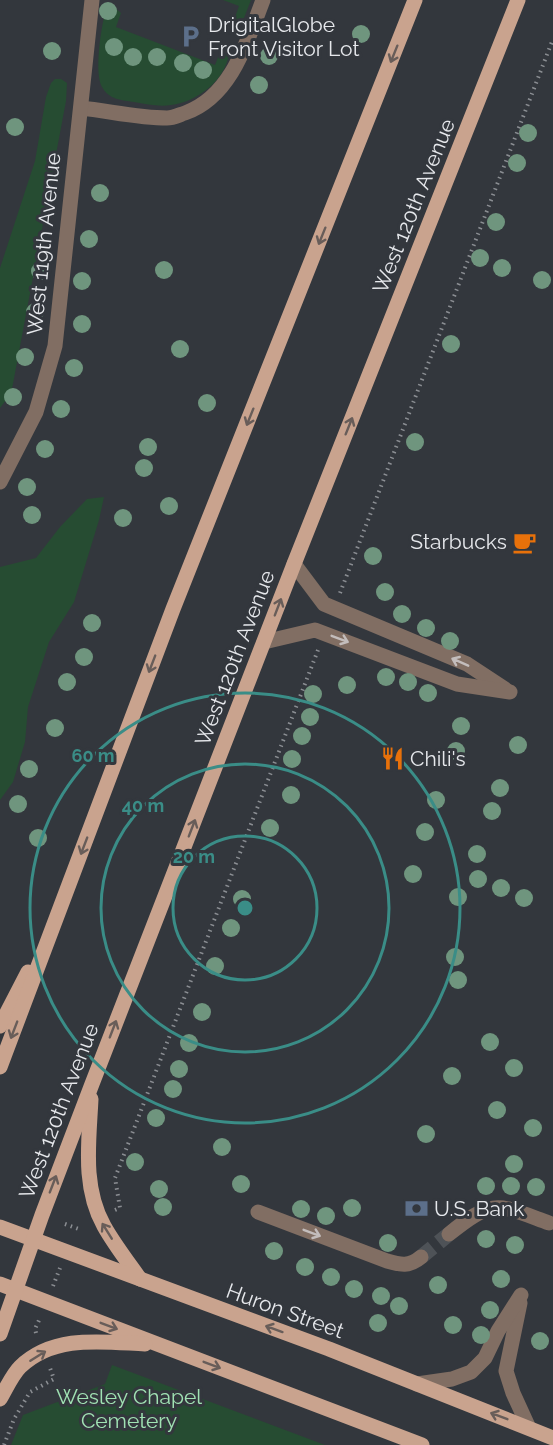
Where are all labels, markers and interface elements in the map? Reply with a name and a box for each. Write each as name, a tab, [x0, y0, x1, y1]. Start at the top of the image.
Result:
place label: DrigitalGlobe Front Visitor Lot	[208, 12, 359, 61]
parking icon: DrigitalGlobe Front Visitor Lot	[177, 24, 203, 50]
one-way arrow	[387, 45, 398, 63]
street label: West 120th Avenue	[367, 115, 460, 297]
street label: West 119th Avenue	[21, 151, 66, 336]
one-way arrow	[315, 226, 326, 244]
one-way arrow	[243, 407, 254, 426]
one-way arrow	[344, 417, 355, 435]
place label: Starbucks	[410, 529, 507, 554]
cafe icon: Starbucks	[512, 529, 538, 555]
street label: West 120th Avenue	[190, 567, 280, 749]
one-way arrow	[273, 598, 284, 617]
one-way arrow	[330, 635, 349, 646]
one-way arrow	[146, 654, 157, 672]
one-way arrow	[452, 656, 470, 667]
text: 60 m	[71, 745, 115, 766]
restaurant icon: Chili's	[379, 746, 405, 772]
place label: Chili's	[410, 746, 466, 771]
text: 40 m	[122, 795, 164, 816]
one-way arrow	[187, 819, 198, 838]
one-way arrow	[78, 836, 89, 855]
text: 20 m	[173, 846, 215, 867]
centre of rings	[235, 898, 255, 918]
one-way arrow	[8, 1020, 19, 1039]
street label: West 120th Avenue	[14, 1020, 104, 1202]
one-way arrow	[109, 1020, 120, 1039]
one-way arrow	[48, 1176, 59, 1194]
bank icon: U.S. Bank	[403, 1196, 429, 1222]
place label: U.S. Bank	[434, 1196, 524, 1221]
one-way arrow	[101, 1223, 113, 1240]
one-way arrow	[303, 1228, 321, 1239]
street label: Huron Street	[223, 1278, 347, 1343]
one-way arrow	[100, 1321, 118, 1332]
one-way arrow	[265, 1323, 284, 1334]
one-way arrow	[29, 1349, 46, 1361]
one-way arrow	[202, 1360, 220, 1371]
park label: Wesley Chapel Cemetery	[56, 1384, 202, 1433]
one-way arrow	[490, 1410, 508, 1421]

